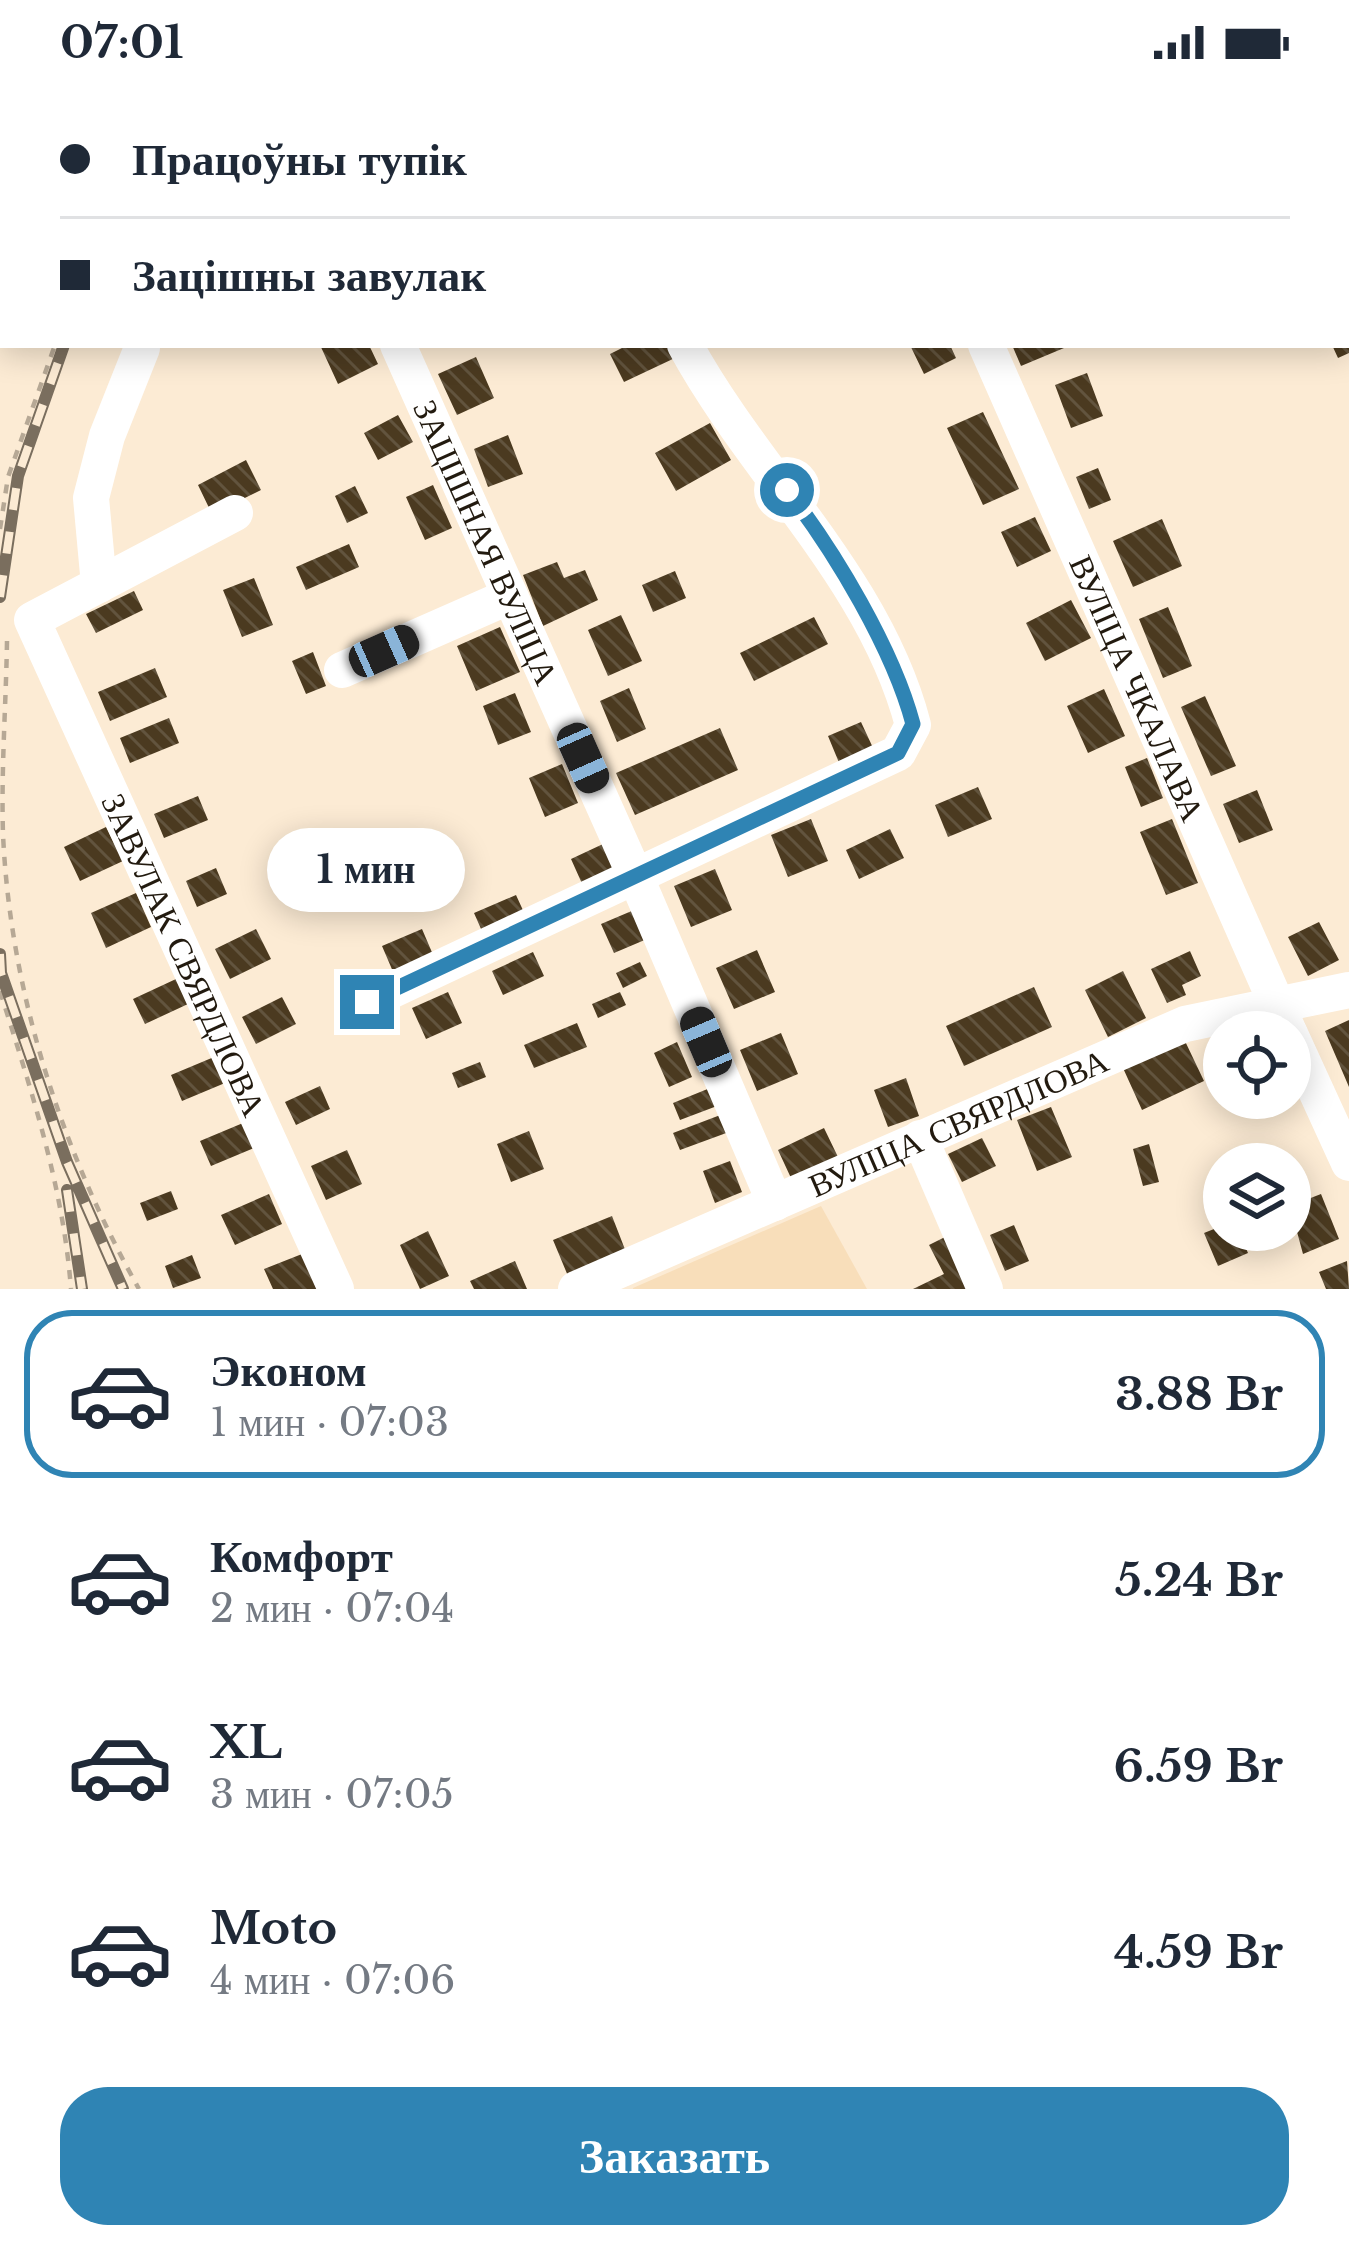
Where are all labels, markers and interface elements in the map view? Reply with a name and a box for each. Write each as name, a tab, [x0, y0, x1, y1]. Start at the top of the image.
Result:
text: 07:01	[60, 14, 184, 70]
text: Працоўны тупік	[132, 131, 467, 187]
text: Зацішны завулак	[132, 247, 486, 303]
street label: ЗАЦІШНАЯ ВУЛІЦА	[404, 394, 567, 691]
route start	[760, 463, 814, 517]
street label: ВУЛІЦА ЧКАЛАВА	[1060, 549, 1214, 828]
car	[344, 620, 424, 682]
car	[552, 718, 614, 798]
street label: ЗАВУЛАК СВЯРДЛОВА	[93, 787, 275, 1123]
callout: 1 мин	[268, 828, 466, 912]
text: 1 мин	[317, 845, 415, 894]
route end	[340, 975, 394, 1029]
car	[675, 1002, 737, 1082]
map controls	[1203, 1011, 1311, 1251]
button: locate	[1203, 1011, 1311, 1119]
street label: ВУЛІЦА СВЯРДЛОВА	[803, 1040, 1115, 1206]
button: layers	[1203, 1143, 1311, 1251]
icon: car	[66, 1340, 174, 1448]
text: Эконом	[210, 1342, 367, 1398]
text: 3.88 Br	[1115, 1366, 1283, 1422]
text: 1 мин · 07:03	[210, 1398, 449, 1447]
icon: car	[66, 1526, 174, 1634]
text: Комфорт	[210, 1528, 393, 1584]
text: 5.24 Br	[1115, 1552, 1283, 1608]
text: 2 мин · 07:04	[210, 1584, 454, 1633]
icon: car	[66, 1712, 174, 1820]
text: XL	[210, 1714, 282, 1770]
text: 6.59 Br	[1114, 1738, 1283, 1794]
text: 3 мин · 07:05	[210, 1770, 454, 1819]
icon: car	[66, 1898, 174, 2006]
text: Moto	[210, 1900, 337, 1956]
text: 4.59 Br	[1114, 1924, 1283, 1980]
text: 4 мин · 07:06	[210, 1956, 455, 2005]
button: Заказать	[60, 2087, 1289, 2225]

